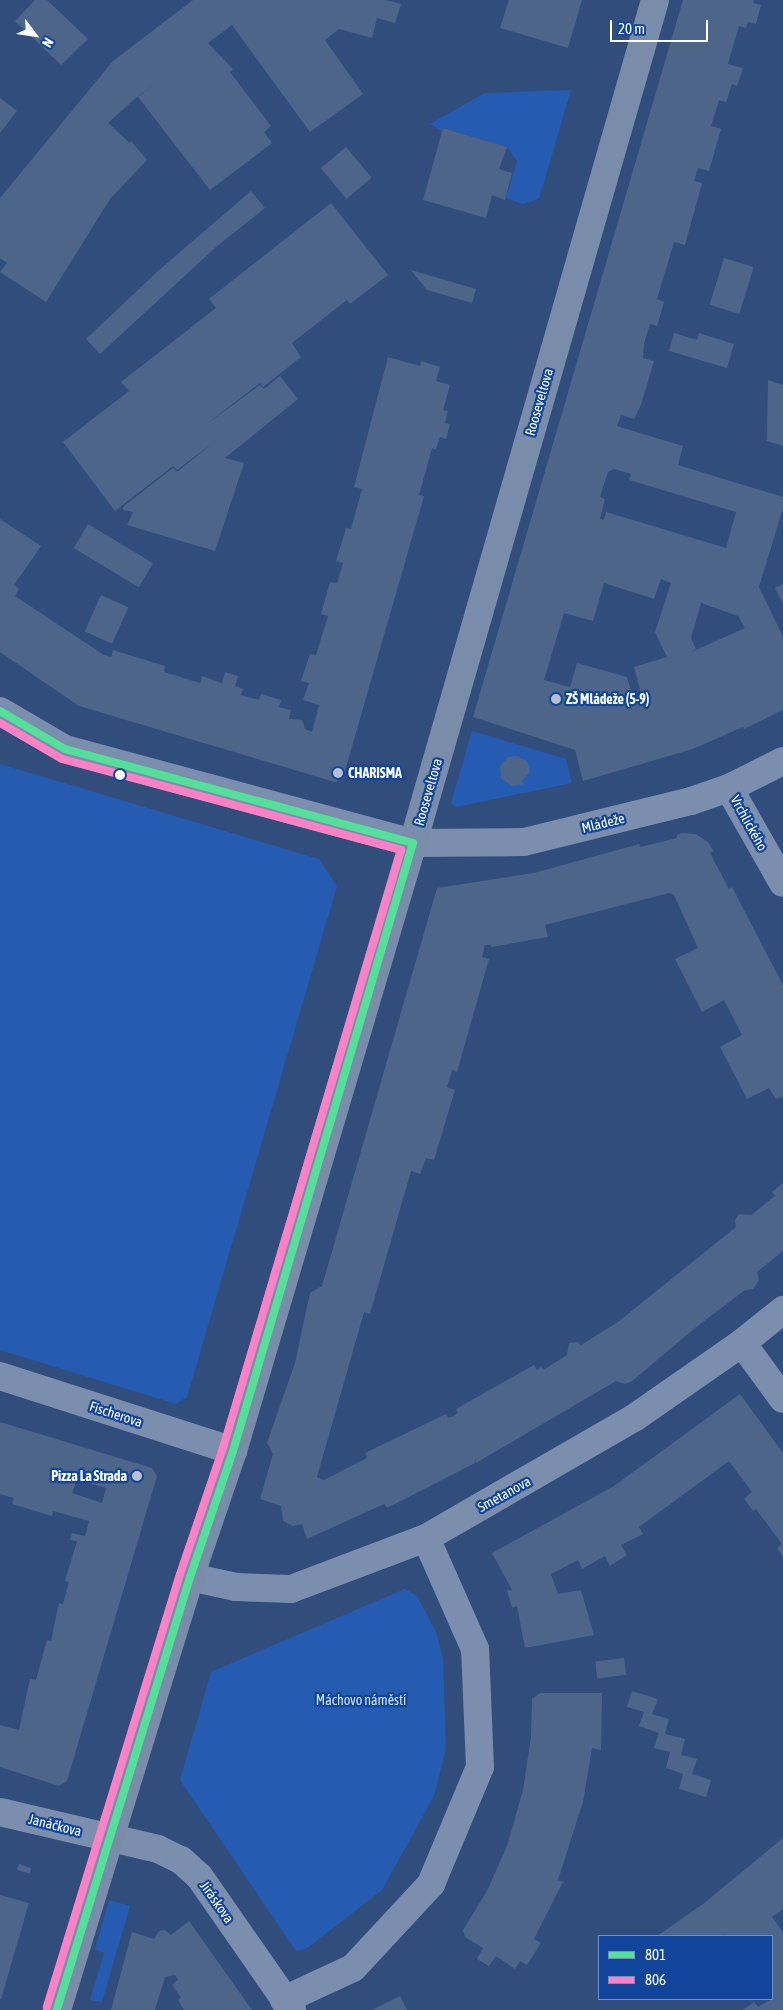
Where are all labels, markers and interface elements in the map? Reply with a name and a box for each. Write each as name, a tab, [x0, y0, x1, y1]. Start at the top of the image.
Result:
north arrow	[10, 10, 60, 60]
scale bar	[613, 10, 710, 42]
text: 20 m	[618, 20, 645, 37]
text: N	[39, 35, 57, 50]
street label: Rooseveltova	[521, 366, 557, 438]
place label: ZŠ Mládeže (5-9)	[566, 691, 649, 707]
marker: ZŠ Mládeže (5-9)	[550, 693, 562, 705]
street label: Rooseveltova	[410, 756, 446, 828]
place label: CHARISMA	[348, 765, 402, 781]
marker: CHARISMA	[332, 767, 344, 779]
unlabelled marker	[115, 770, 125, 780]
street label: Vrchlického	[727, 792, 771, 854]
street label: Mládeže	[580, 810, 626, 836]
street label: Fischerova	[87, 1398, 145, 1430]
place label: Pizza La Strada	[51, 1468, 127, 1484]
marker: Pizza La Strada	[131, 1470, 143, 1482]
street label: Smetanova	[474, 1473, 534, 1515]
park label: Máchovo náměstí	[316, 1692, 406, 1708]
street label: Janáčkova	[27, 1810, 83, 1840]
street label: Jiráskova	[197, 1878, 237, 1926]
legend	[598, 1935, 773, 2000]
text: 801	[645, 1946, 666, 1963]
text: 806	[645, 1971, 666, 1988]

